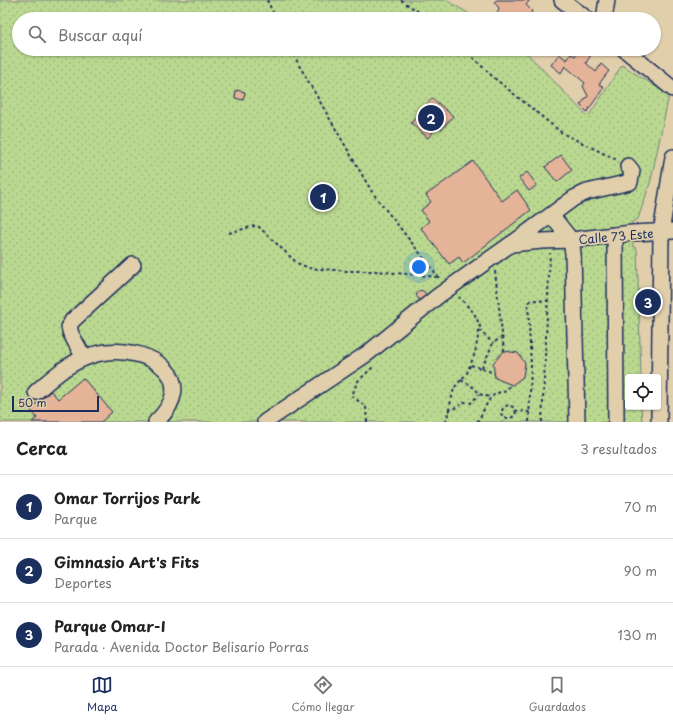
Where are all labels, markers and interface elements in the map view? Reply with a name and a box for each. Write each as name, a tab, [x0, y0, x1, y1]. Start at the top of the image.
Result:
search box	[12, 12, 661, 56]
icon: search	[26, 23, 48, 45]
text: Buscar aquí	[58, 23, 142, 46]
pin: 2	[418, 103, 444, 133]
pin: 1	[310, 182, 336, 212]
street label: Calle 73 Este	[578, 224, 654, 248]
your location	[409, 257, 429, 277]
pin: 3	[635, 287, 661, 317]
map controls	[625, 374, 661, 410]
button: locate	[625, 374, 661, 410]
scale bar	[12, 394, 99, 413]
text: 50 m	[18, 394, 47, 411]
text: Cerca	[16, 435, 67, 461]
text: 3 resultados	[580, 439, 657, 458]
text: Omar Torrijos Park	[54, 486, 201, 509]
text: 1	[26, 497, 32, 516]
text: 70 m	[624, 497, 657, 516]
text: Parque	[54, 509, 97, 528]
text: Gimnasio Art's Fits	[54, 550, 199, 573]
text: 2	[24, 561, 34, 580]
text: 90 m	[624, 561, 657, 580]
text: Deportes	[54, 573, 112, 592]
text: Parque Omar-I	[54, 614, 166, 637]
text: 3	[25, 625, 33, 644]
text: 130 m	[618, 625, 657, 644]
text: Parada · Avenida Doctor Belisario Porras	[54, 637, 309, 656]
tab: Mapa	[87, 674, 117, 715]
tab: Cómo llegar	[292, 674, 354, 715]
tab: Guardados	[529, 674, 586, 715]

